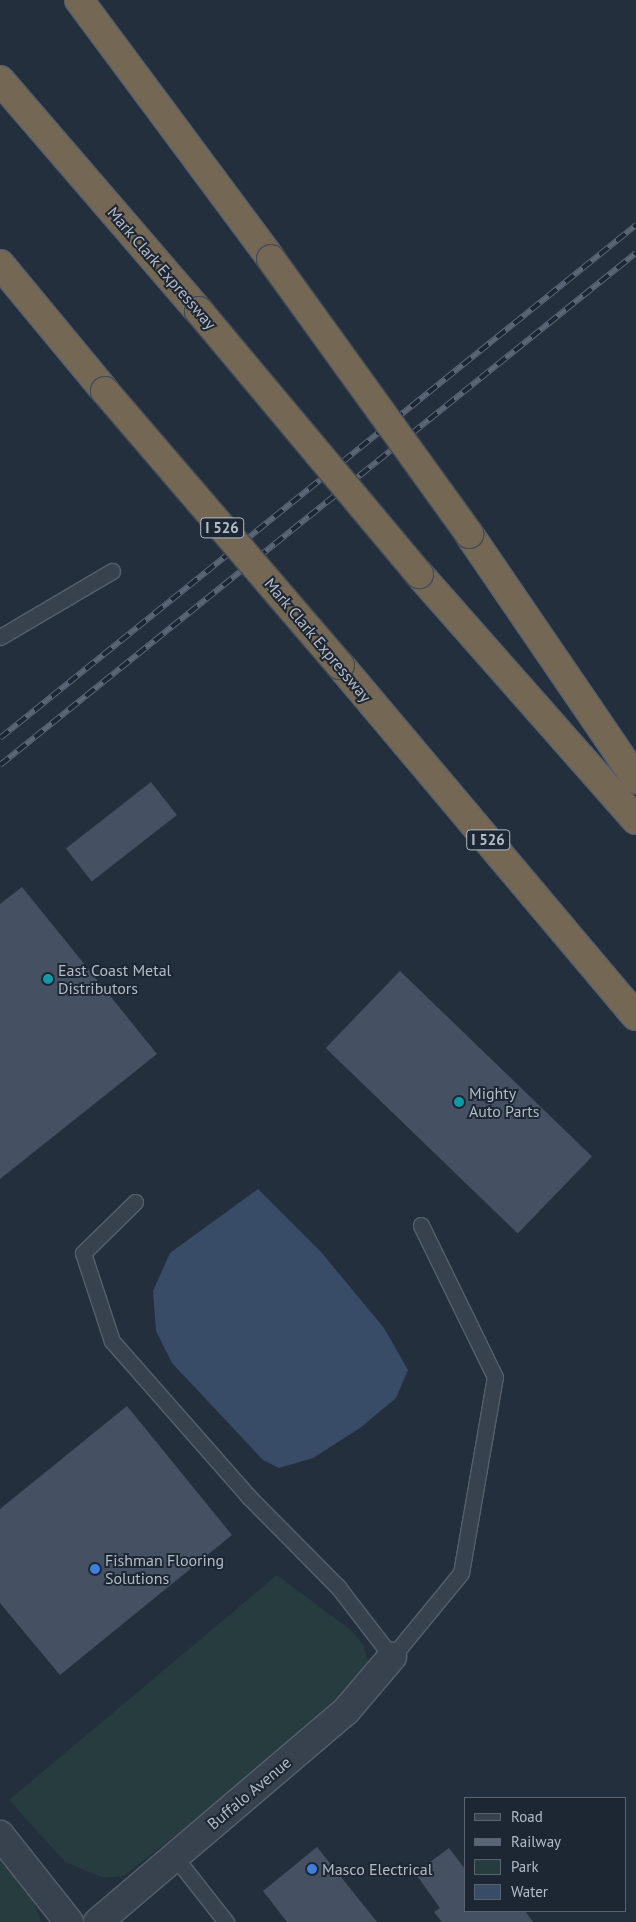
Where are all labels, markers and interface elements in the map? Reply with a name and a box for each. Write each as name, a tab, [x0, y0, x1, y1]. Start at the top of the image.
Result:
street label: Mark Clark Expressway	[103, 203, 221, 333]
road number: I 526	[200, 516, 244, 540]
street label: Mark Clark Expressway	[260, 574, 376, 706]
road number: I 526	[466, 828, 510, 852]
place label: East Coast Metal Distributors	[58, 960, 171, 998]
marker: East Coast Metal Distributors	[42, 973, 54, 985]
place label: Mighty Auto Parts	[469, 1083, 539, 1121]
marker: Mighty Auto Parts	[453, 1096, 465, 1108]
place label: Fishman Flooring Solutions	[105, 1550, 224, 1588]
marker: Fishman Flooring Solutions	[89, 1563, 101, 1575]
street label: Buffalo Avenue	[203, 1752, 295, 1834]
legend	[464, 1797, 626, 1912]
text: Road	[511, 1807, 543, 1826]
text: Railway	[511, 1832, 561, 1851]
text: Park	[511, 1857, 539, 1876]
place label: Masco Electrical	[322, 1859, 432, 1879]
marker: Masco Electrical	[306, 1863, 318, 1875]
text: Water	[511, 1882, 548, 1901]

